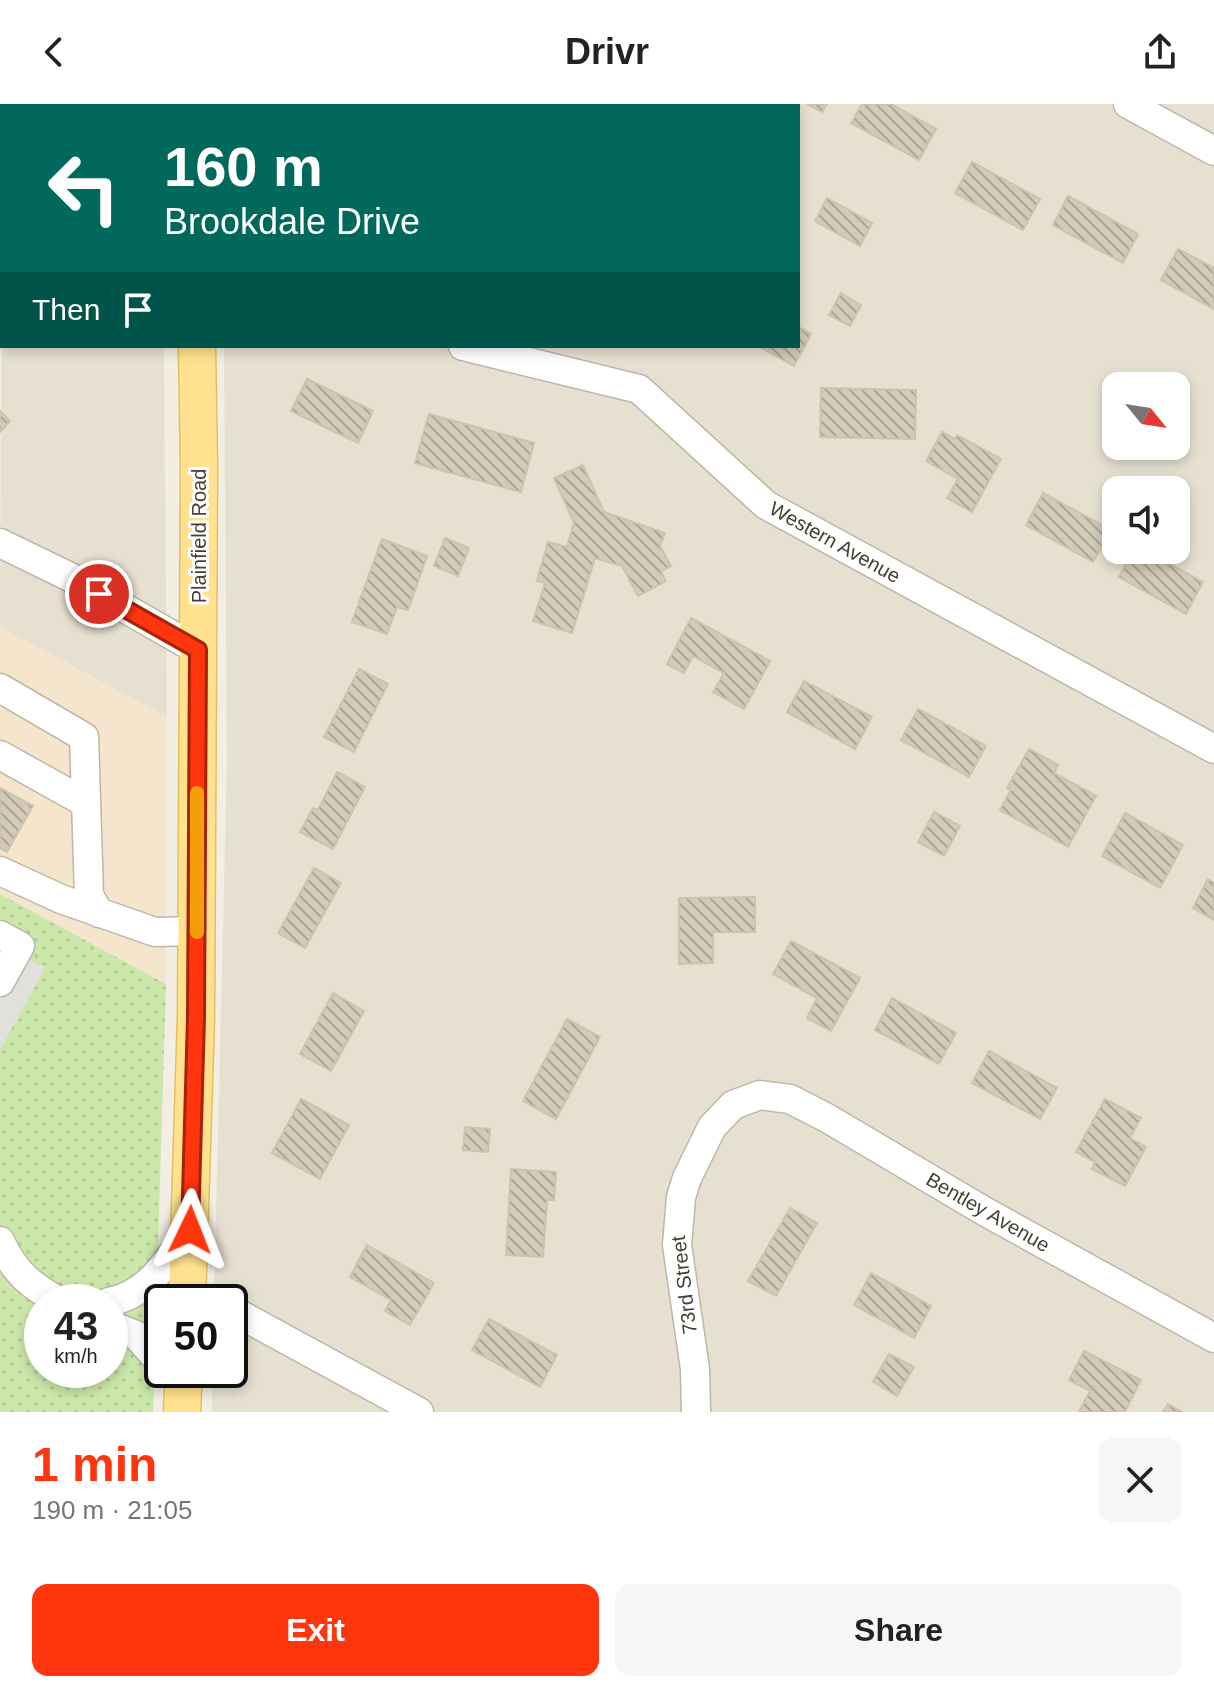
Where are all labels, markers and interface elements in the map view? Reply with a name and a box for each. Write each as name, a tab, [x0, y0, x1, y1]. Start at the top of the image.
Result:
icon: back	[32, 30, 76, 74]
icon: share	[1138, 30, 1182, 74]
text: Drivr	[565, 31, 649, 72]
text: 160 m	[164, 135, 323, 198]
icon: left	[32, 136, 136, 240]
text: Brookdale Drive	[164, 201, 420, 242]
icon: arrive	[116, 288, 160, 332]
text: Then	[32, 293, 100, 326]
north arrow	[1102, 372, 1190, 460]
map controls	[1102, 372, 1190, 564]
street label: Plainfield Road	[188, 469, 210, 603]
button: sound	[1102, 476, 1190, 564]
street label: Western Avenue	[766, 497, 904, 587]
pin	[65, 560, 133, 628]
icon: arrive	[77, 572, 121, 616]
street label: Bentley Avenue	[922, 1168, 1054, 1256]
position arrow	[148, 1188, 232, 1272]
street label: 73rd Street	[667, 1234, 701, 1335]
speed limit sign: 50	[144, 1284, 248, 1388]
text: 43	[54, 1304, 98, 1348]
text: km/h	[54, 1345, 98, 1367]
text: 1 min	[32, 1438, 157, 1491]
button: close	[1098, 1438, 1182, 1522]
text: 190 m · 21:05	[32, 1495, 192, 1525]
button: Exit	[32, 1584, 599, 1676]
button: Share	[615, 1584, 1182, 1676]

